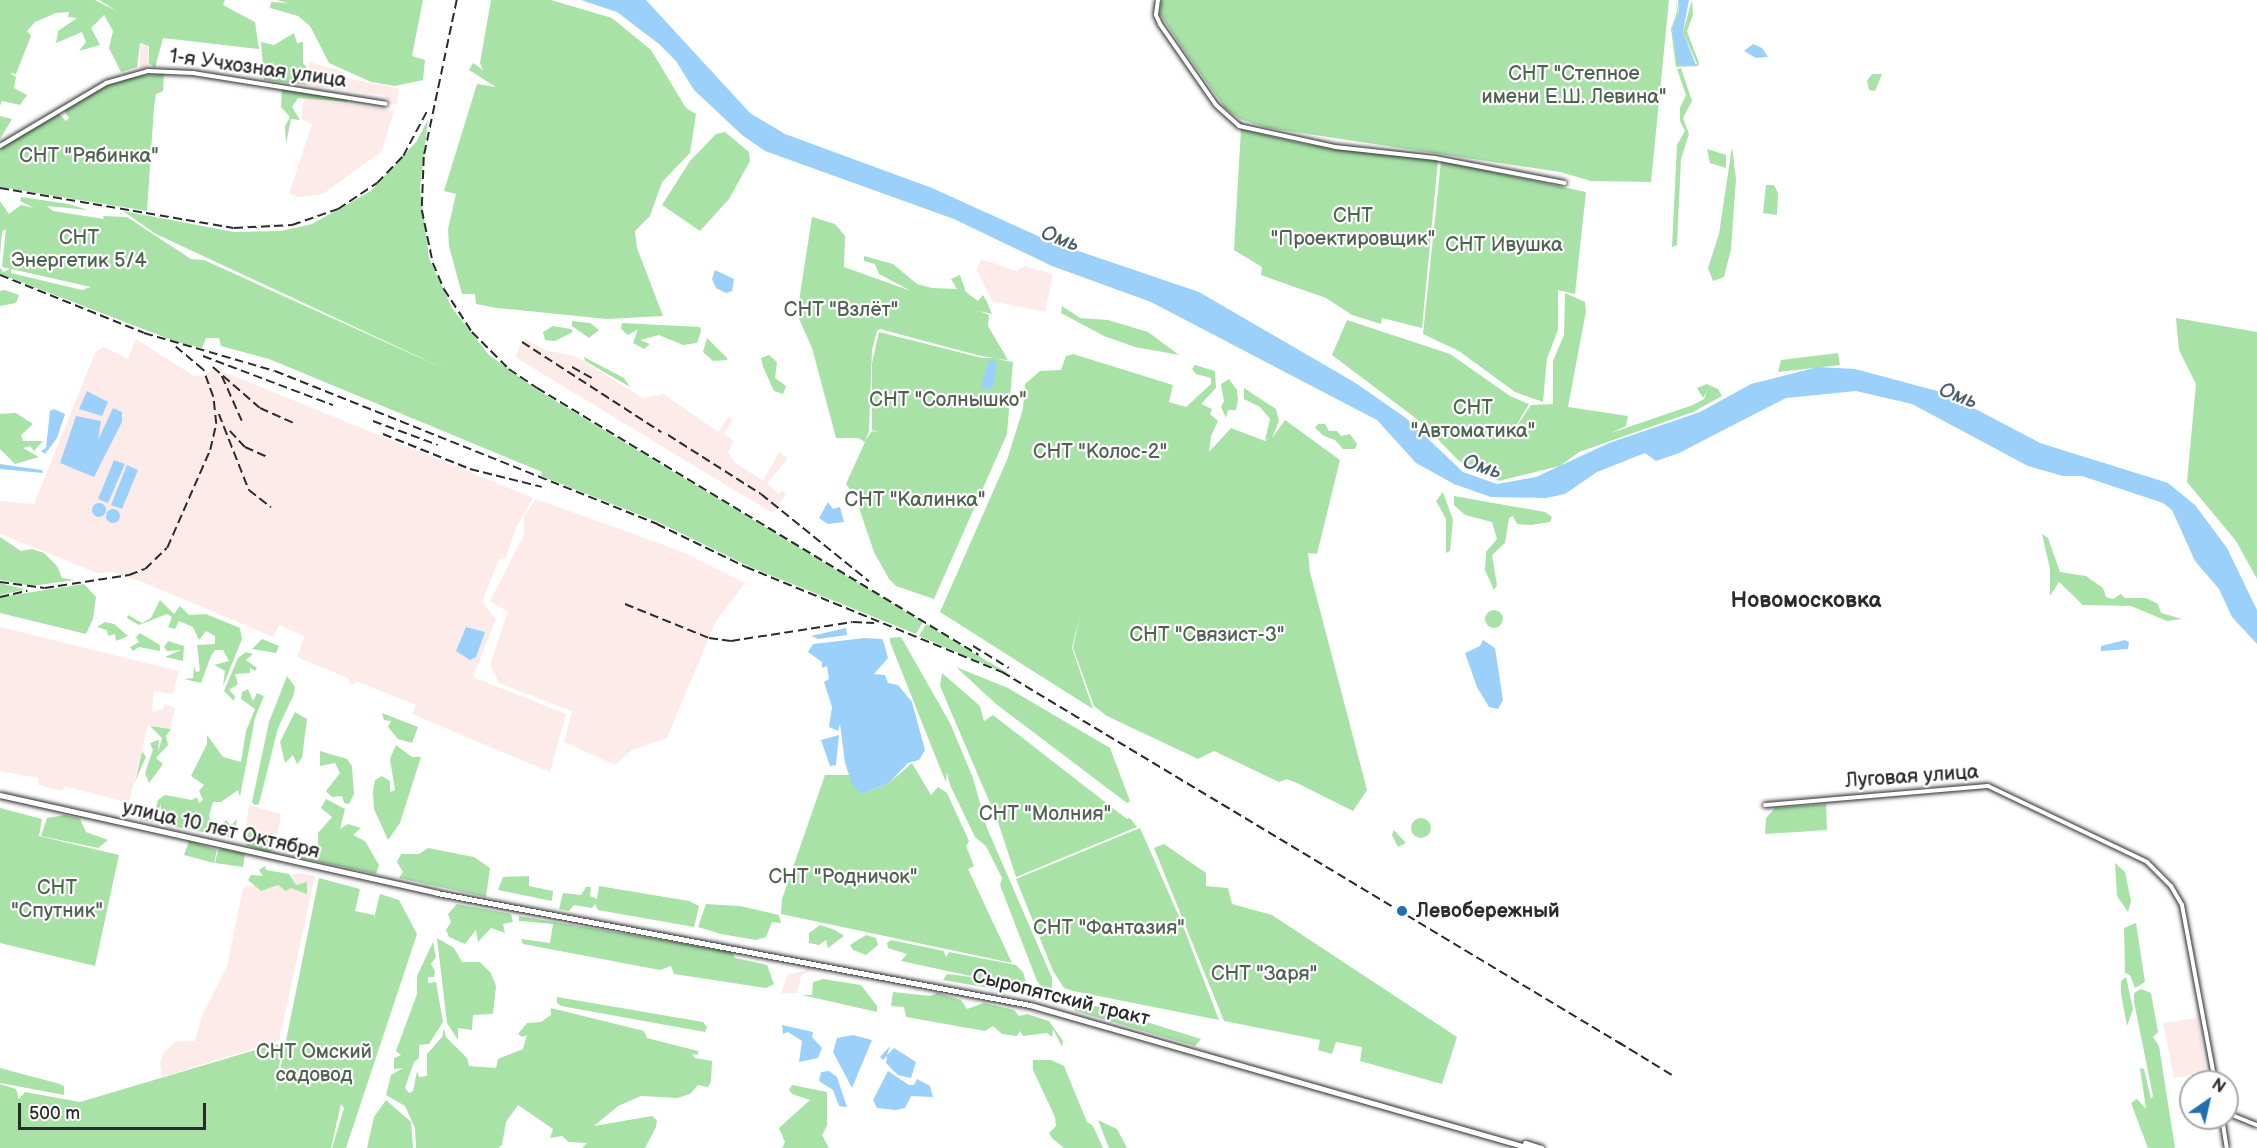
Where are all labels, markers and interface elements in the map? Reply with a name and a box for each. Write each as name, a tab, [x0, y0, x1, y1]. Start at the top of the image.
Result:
street label: 1-я Учхозная улица	[168, 45, 348, 93]
park label: СНТ "Степное имени Е.Ш. Левина"	[1481, 62, 1667, 109]
park label: СНТ "Рябинка"	[19, 144, 159, 168]
park label: СНТ "Проектировщик"	[1271, 204, 1435, 251]
water label: Омь	[1037, 220, 1083, 258]
park label: СНТ Энергетик 5/4	[11, 226, 147, 273]
park label: СНТ Ивушка	[1445, 233, 1563, 257]
park label: СНТ "Взлёт"	[784, 298, 898, 322]
water label: Омь	[1935, 377, 1981, 415]
park label: СНТ "Солнышко"	[869, 388, 1027, 412]
park label: СНТ "Автоматика"	[1411, 397, 1535, 444]
park label: СНТ "Колос-2"	[1033, 440, 1167, 464]
water label: Омь	[1459, 449, 1505, 485]
park label: СНТ "Калинка"	[845, 488, 985, 512]
district label: Новомосковка	[1731, 588, 1881, 614]
park label: СНТ "Связист-3"	[1130, 623, 1284, 647]
street label: Луговая улица	[1844, 760, 1980, 794]
street label: улица 10 лет Октября	[120, 796, 322, 864]
park label: СНТ "Молния"	[979, 802, 1111, 826]
park label: СНТ "Родничок"	[769, 865, 917, 889]
park label: СНТ "Спутник"	[11, 877, 103, 924]
place label: Левобережный	[1416, 899, 1560, 923]
marker: Левобережный	[1393, 902, 1411, 920]
park label: СНТ "Фантазия"	[1033, 916, 1185, 940]
park label: СНТ "Заря"	[1211, 962, 1317, 986]
street label: Сыропятский тракт	[970, 964, 1152, 1032]
park label: СНТ Омский садовод	[256, 1041, 372, 1088]
north arrow	[2179, 1070, 2239, 1130]
text: N	[2208, 1075, 2229, 1098]
scale bar	[21, 1091, 208, 1129]
text: 500 m	[29, 1103, 80, 1124]

